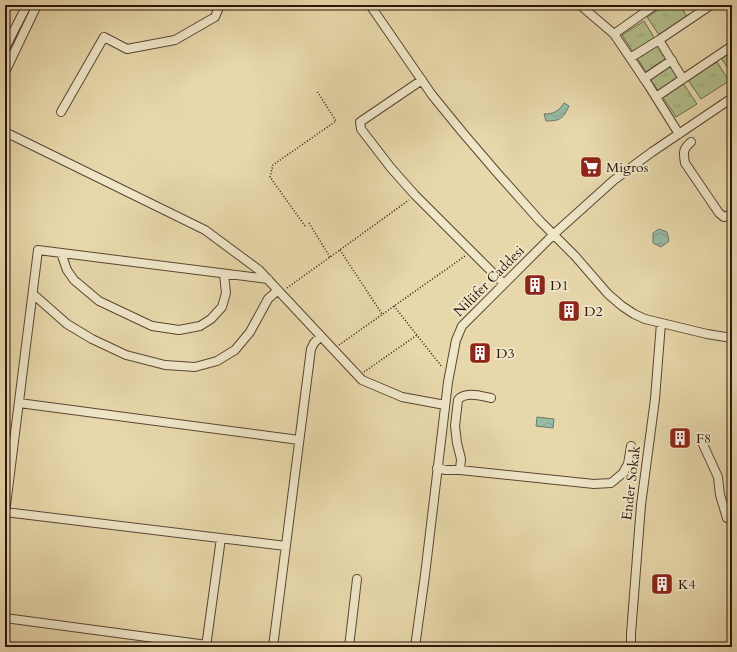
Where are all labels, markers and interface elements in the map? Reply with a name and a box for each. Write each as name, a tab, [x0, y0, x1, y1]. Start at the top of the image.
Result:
supermarket icon: Migros	[578, 154, 604, 180]
place label: Migros	[606, 158, 649, 177]
street label: Nilüfer Caddesi	[449, 241, 529, 321]
building icon: D1	[522, 272, 548, 298]
place label: D1	[550, 276, 569, 295]
building icon: D2	[556, 298, 582, 324]
place label: D2	[584, 302, 603, 321]
building icon: D3	[467, 340, 493, 366]
place label: D3	[496, 344, 515, 363]
building icon: F8	[667, 425, 693, 451]
place label: F8	[696, 429, 711, 448]
street label: Ender Sokak	[617, 444, 645, 521]
building icon: K4	[649, 571, 675, 597]
place label: K4	[678, 575, 696, 594]

